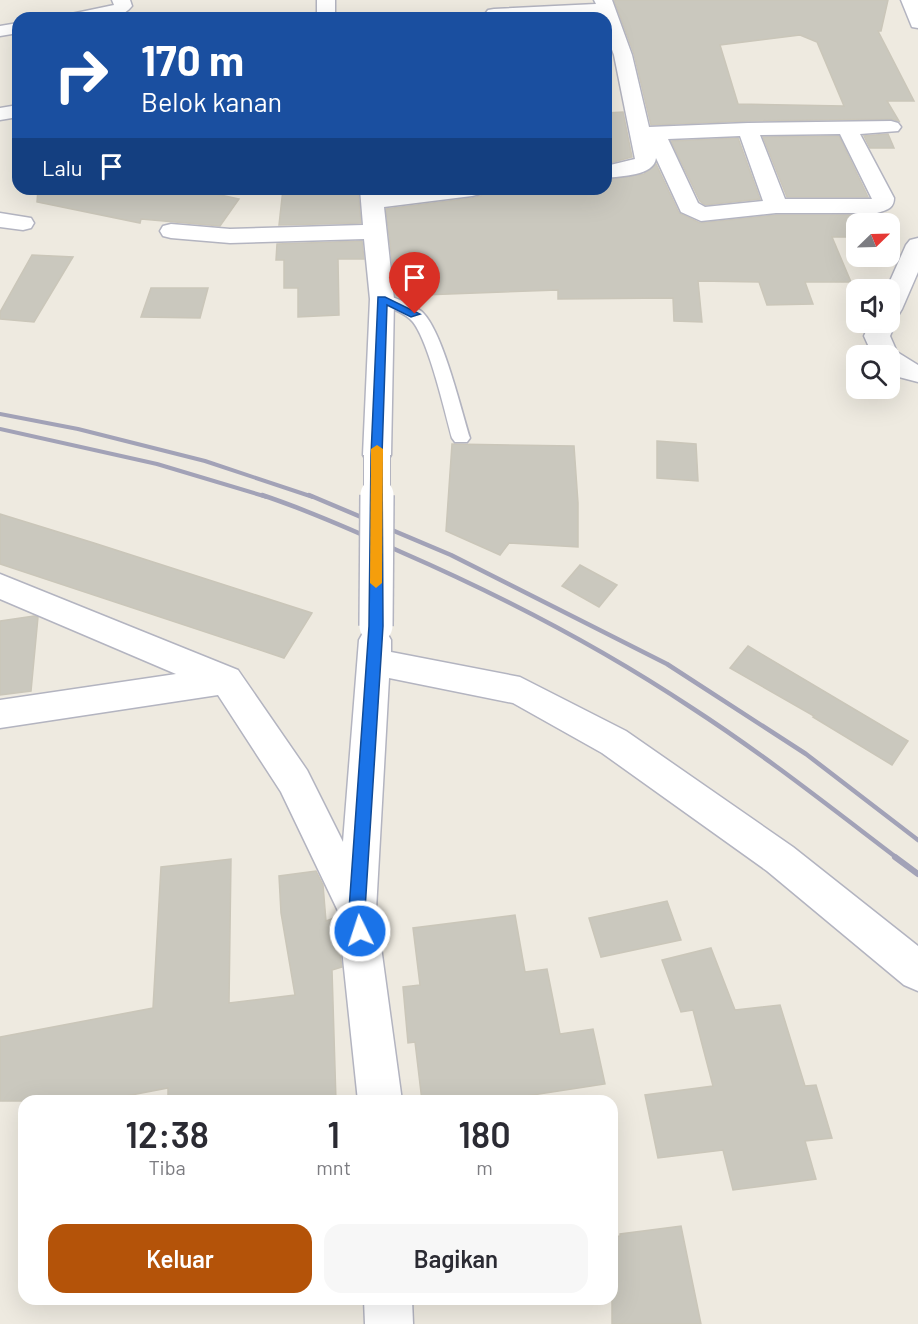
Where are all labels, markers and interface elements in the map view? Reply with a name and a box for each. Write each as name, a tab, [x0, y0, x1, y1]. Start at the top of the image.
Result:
text: 170 m	[141, 34, 244, 84]
icon: right	[42, 36, 120, 114]
text: Belok kanan	[141, 85, 282, 117]
icon: arrive	[95, 150, 128, 183]
text: Lalu	[42, 154, 83, 180]
north arrow	[846, 213, 900, 267]
map controls	[846, 213, 900, 399]
pin	[389, 252, 440, 314]
icon: arrive	[398, 261, 431, 294]
button: sound	[846, 279, 900, 333]
button: search	[846, 345, 900, 399]
position arrow	[328, 899, 392, 963]
text: 12:38	[125, 1112, 209, 1155]
text: 1	[327, 1112, 340, 1155]
text: 180	[458, 1112, 511, 1155]
text: Tiba	[148, 1155, 186, 1179]
text: mnt	[316, 1155, 351, 1179]
text: m	[476, 1155, 493, 1179]
button: Keluar	[48, 1224, 312, 1293]
button: Bagikan	[324, 1224, 588, 1293]

